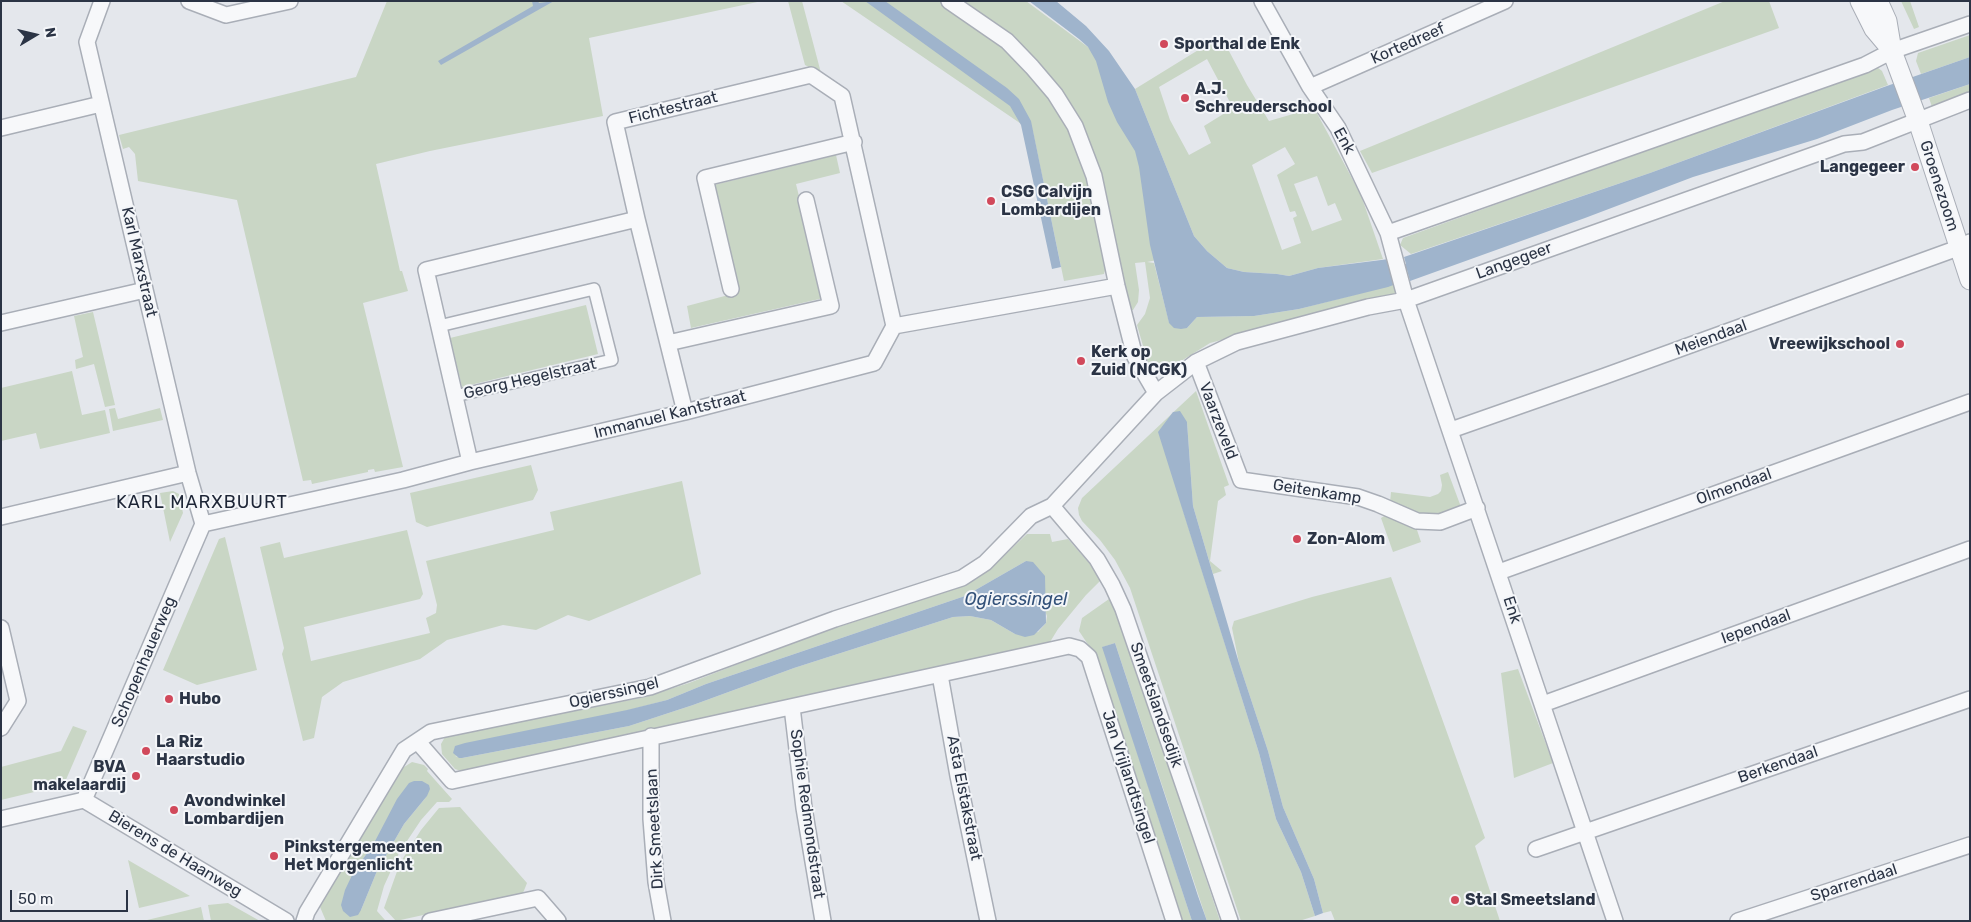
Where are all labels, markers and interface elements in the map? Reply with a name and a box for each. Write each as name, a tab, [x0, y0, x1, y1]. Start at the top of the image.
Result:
north arrow	[10, 10, 60, 60]
street label: Kortedreef	[1368, 19, 1448, 69]
text: N	[41, 26, 59, 39]
place label: Sporthal de Enk	[1174, 34, 1300, 54]
marker: Sporthal de Enk	[1158, 38, 1170, 50]
place label: A.J. Schreuderschool	[1195, 79, 1332, 117]
street label: Fichtestraat	[626, 88, 720, 128]
marker: A.J. Schreuderschool	[1179, 92, 1191, 104]
street label: Enk	[1329, 124, 1359, 158]
street label: Groenezoom	[1915, 138, 1963, 234]
place label: Langegeer	[1820, 157, 1905, 177]
marker: Langegeer	[1909, 161, 1921, 173]
place label: CSG Calvijn Lombardijen	[1001, 182, 1101, 220]
marker: CSG Calvijn Lombardijen	[985, 195, 997, 207]
street label: Karl Marxstraat	[117, 205, 161, 319]
street label: Langegeer	[1473, 238, 1555, 284]
street label: Meiendaal	[1672, 316, 1750, 360]
place label: Vreewijkschool	[1769, 334, 1890, 354]
marker: Vreewijkschool	[1894, 338, 1906, 350]
place label: Kerk op Zuid (NCGK)	[1091, 342, 1187, 380]
street label: Georg Hegelstraat	[462, 354, 598, 404]
marker: Kerk op Zuid (NCGK)	[1075, 355, 1087, 367]
street label: Vaarzeveld	[1195, 380, 1241, 462]
street label: Immanuel Kantstraat	[592, 387, 748, 443]
street label: Olmendaal	[1694, 465, 1774, 509]
street label: Geitenkamp	[1271, 476, 1363, 508]
district label: KARL MARXBUURT	[114, 492, 290, 514]
place label: Zon-Alom	[1307, 529, 1385, 549]
marker: Zon-Alom	[1291, 533, 1303, 545]
water label: Ogierssingel	[965, 589, 1067, 611]
street label: Schopenhauerweg	[108, 594, 180, 730]
street label: Enk	[1499, 594, 1525, 626]
street label: Iependaal	[1719, 606, 1793, 648]
street label: Smeetslandsedijk	[1126, 640, 1186, 770]
street label: Ogierssingel	[567, 673, 661, 713]
place label: Hubo	[179, 689, 221, 709]
marker: Hubo	[163, 693, 175, 705]
street label: Jan Vrijlandtsingel	[1097, 708, 1159, 846]
street label: Sophie Redmondstraat	[786, 728, 828, 900]
place label: La Riz Haarstudio	[156, 732, 245, 770]
street label: Asta Elstakstraat	[942, 734, 986, 862]
street label: Berkendaal	[1735, 742, 1821, 788]
marker: La Riz Haarstudio	[140, 745, 152, 757]
place label: BVA makelaardij	[33, 757, 126, 795]
street label: Dirk Smeetslaan	[642, 768, 668, 890]
marker: BVA makelaardij	[130, 770, 142, 782]
place label: Avondwinkel Lombardijen	[184, 791, 286, 829]
marker: Avondwinkel Lombardijen	[168, 804, 180, 816]
street label: Bierens de Haanweg	[105, 807, 245, 901]
place label: Pinkstergemeenten Het Morgenlicht	[284, 837, 443, 875]
marker: Pinkstergemeenten Het Morgenlicht	[268, 850, 280, 862]
street label: Sparrendaal	[1808, 860, 1900, 906]
scale bar	[12, 880, 130, 912]
text: 50 m	[18, 890, 53, 908]
place label: Stal Smeetsland	[1465, 890, 1595, 910]
marker: Stal Smeetsland	[1449, 894, 1461, 906]

